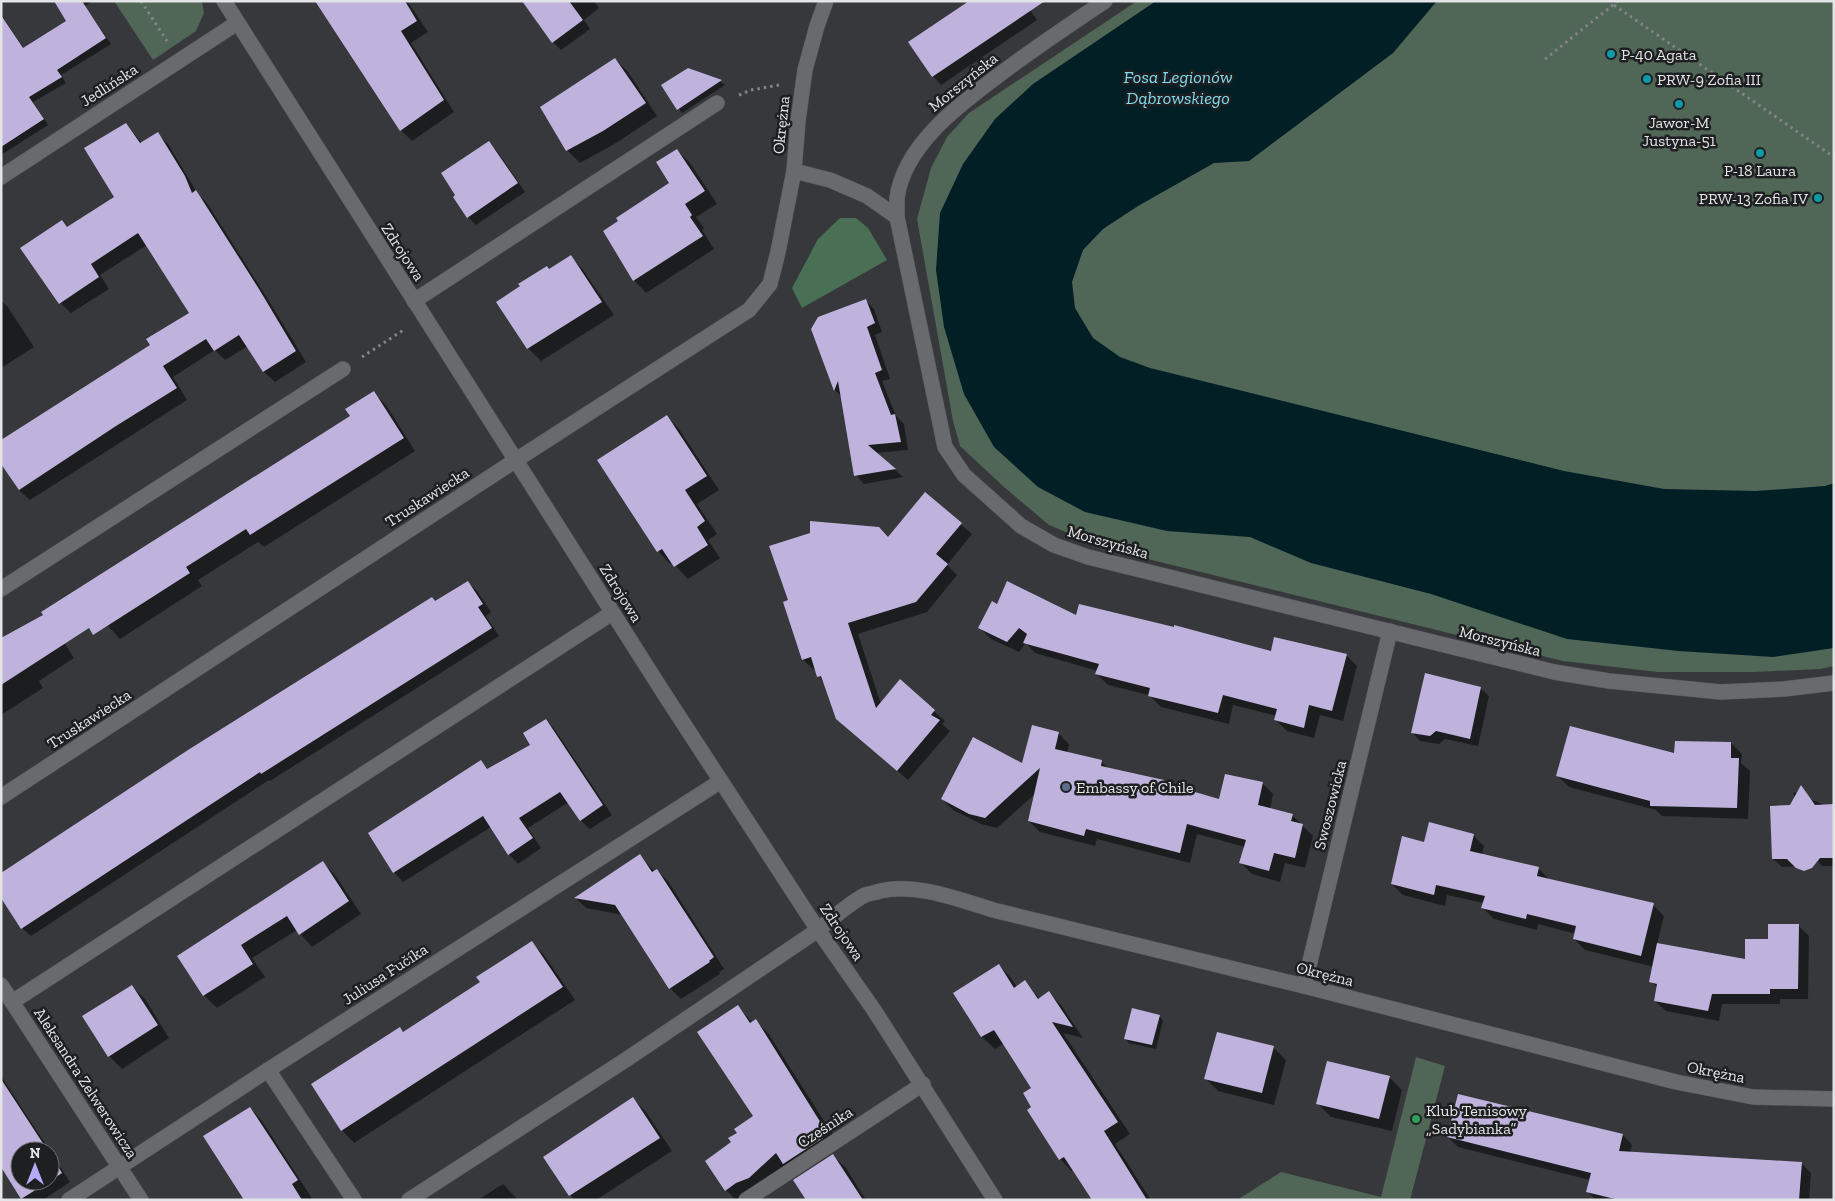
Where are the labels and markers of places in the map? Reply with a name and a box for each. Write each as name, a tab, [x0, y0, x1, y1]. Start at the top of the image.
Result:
place label: P-40 Agata	[1621, 45, 1697, 64]
marker: P-40 Agata	[1605, 48, 1617, 60]
place label: PRW-9 Zofia III	[1657, 70, 1761, 89]
marker: PRW-9 Zofia III	[1641, 73, 1653, 85]
marker: Jawor-M Justyna-51	[1673, 98, 1685, 110]
place label: Jawor-M Justyna-51	[1642, 113, 1716, 150]
marker: P-18 Laura	[1754, 147, 1766, 159]
place label: P-18 Laura	[1724, 161, 1796, 180]
place label: PRW-13 Zofia IV	[1699, 189, 1809, 208]
marker: PRW-13 Zofia IV	[1812, 192, 1824, 204]
place label: Embassy of Chile	[1076, 778, 1193, 797]
marker: Embassy of Chile	[1060, 781, 1072, 793]
place label: Klub Tenisowy „Sadybianka”	[1426, 1101, 1528, 1138]
marker: Klub Tenisowy „Sadybianka”	[1410, 1113, 1422, 1125]

